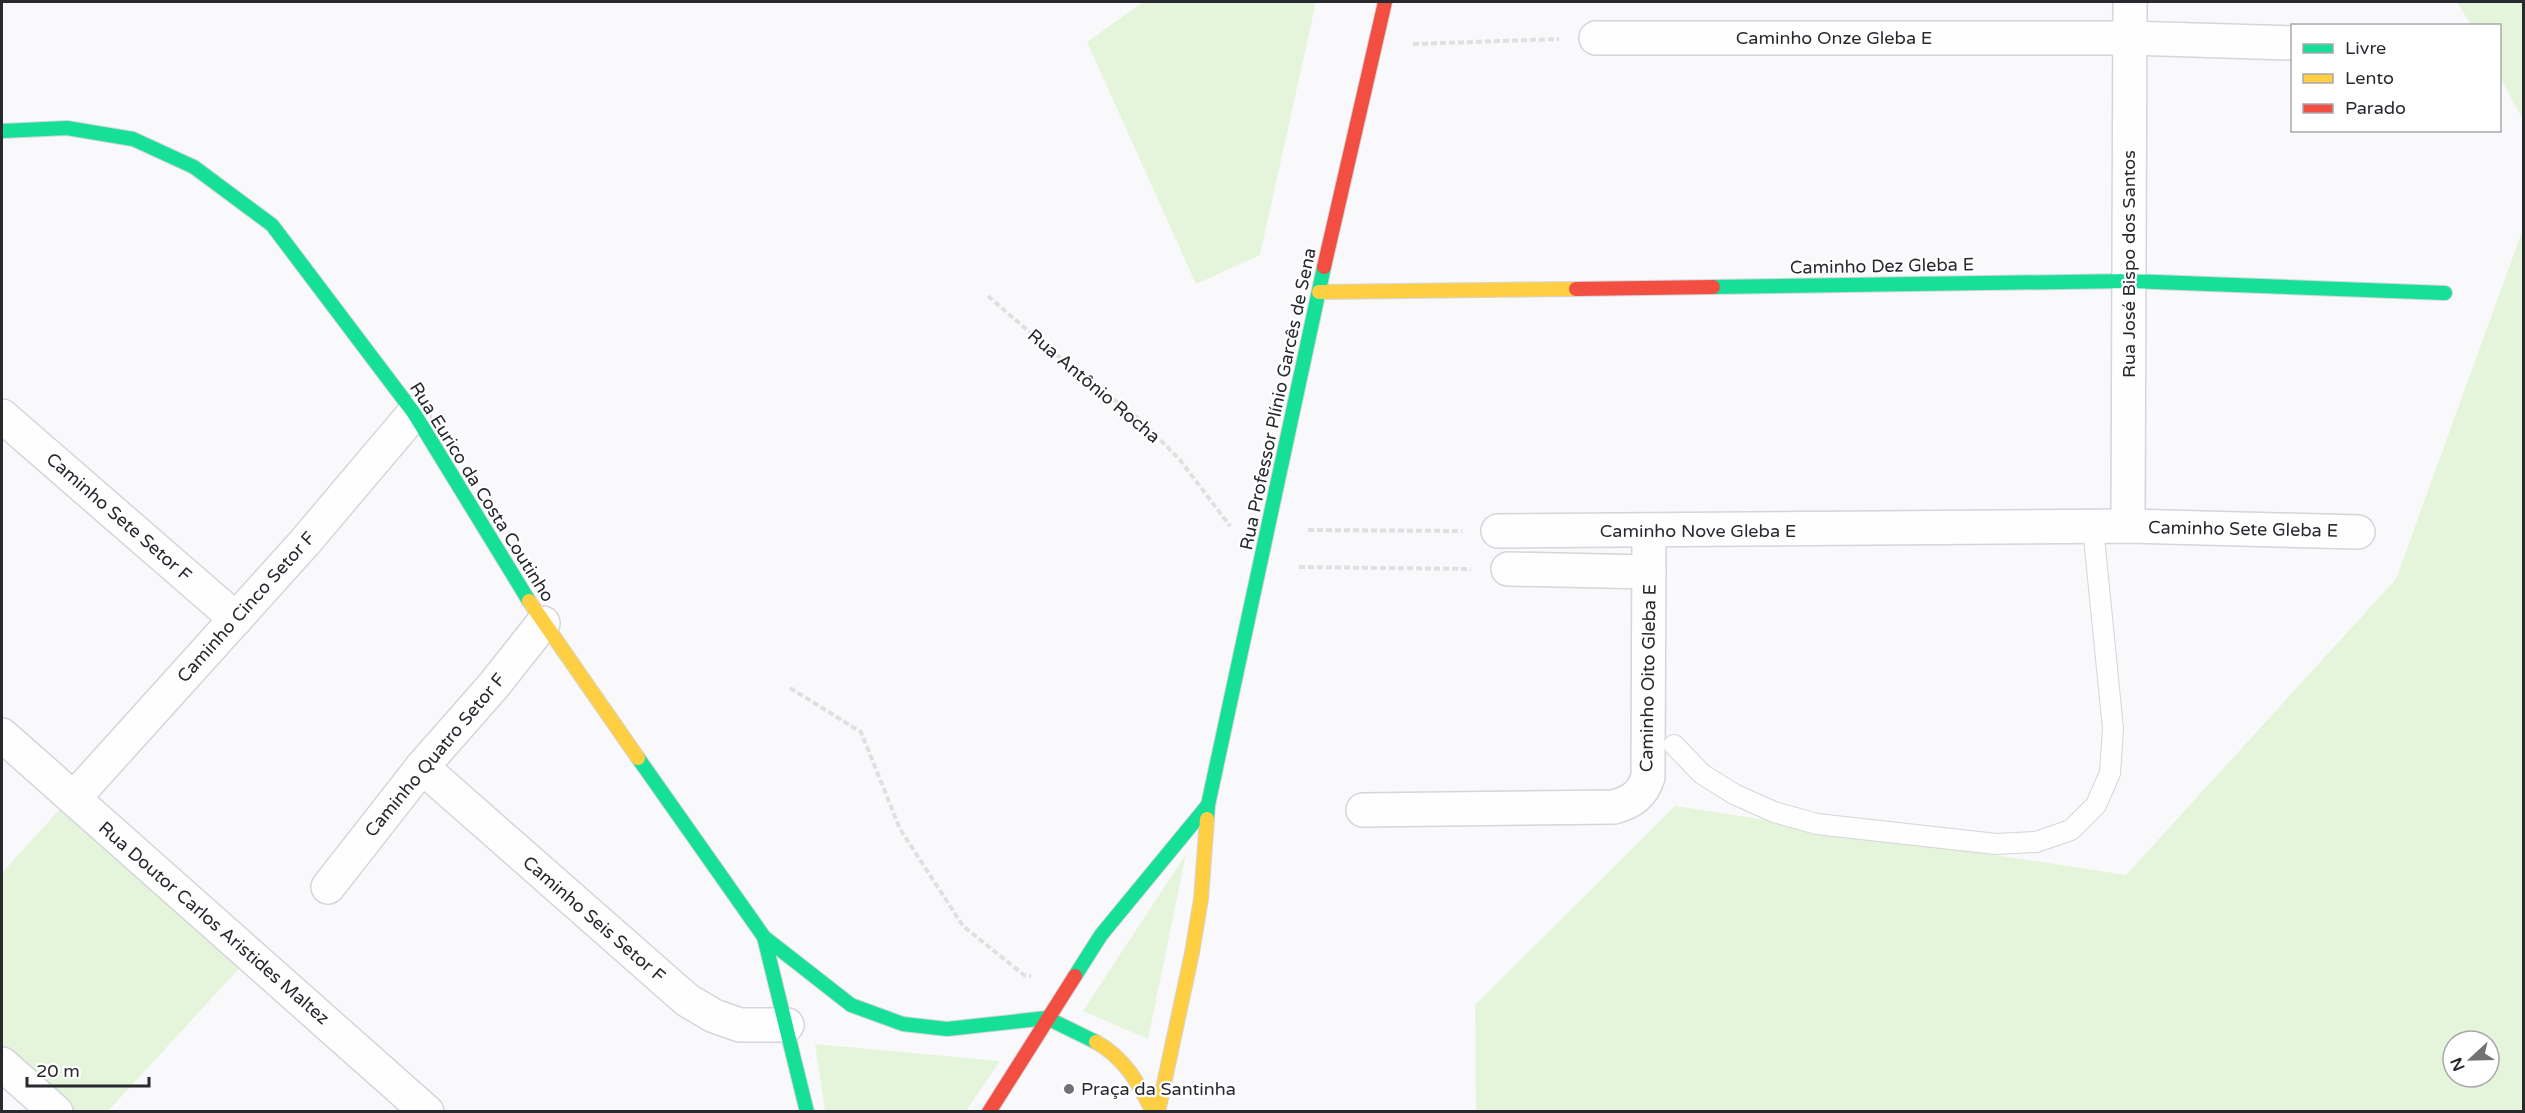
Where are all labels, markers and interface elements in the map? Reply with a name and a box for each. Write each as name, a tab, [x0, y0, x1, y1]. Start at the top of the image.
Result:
legend	[2291, 24, 2501, 132]
street label: Caminho Onze Gleba E	[1736, 27, 1932, 49]
text: Livre	[2345, 37, 2386, 59]
text: Lento	[2345, 67, 2394, 89]
text: Parado	[2345, 97, 2406, 119]
street label: Rua José Bispo dos Santos	[2118, 150, 2140, 378]
street label: Rua Professor Plínio Garcês de Sena	[1235, 246, 1321, 552]
street label: Caminho Dez Gleba E	[1790, 253, 1974, 279]
street label: Rua Antônio Rocha	[1023, 324, 1165, 448]
street label: Rua Eurico da Costa Coutinho	[405, 378, 559, 606]
street label: Caminho Sete Setor F	[42, 448, 196, 586]
street label: Caminho Sete Gleba E	[2148, 516, 2338, 542]
street label: Caminho Nove Gleba E	[1600, 520, 1796, 542]
street label: Caminho Cinco Setor F	[172, 527, 320, 687]
street label: Caminho Oito Gleba E	[1635, 584, 1661, 772]
street label: Caminho Quatro Setor F	[360, 669, 510, 841]
street label: Rua Doutor Carlos Aristides Maltez	[94, 817, 334, 1029]
street label: Caminho Seis Setor F	[518, 851, 670, 987]
north arrow	[2441, 1029, 2501, 1089]
scale bar	[27, 1050, 148, 1088]
text: N	[2446, 1055, 2470, 1074]
text: 20 m	[36, 1060, 80, 1082]
place label: Praça da Santinha	[1081, 1078, 1236, 1100]
marker: Praça da Santinha	[1062, 1082, 1076, 1096]

